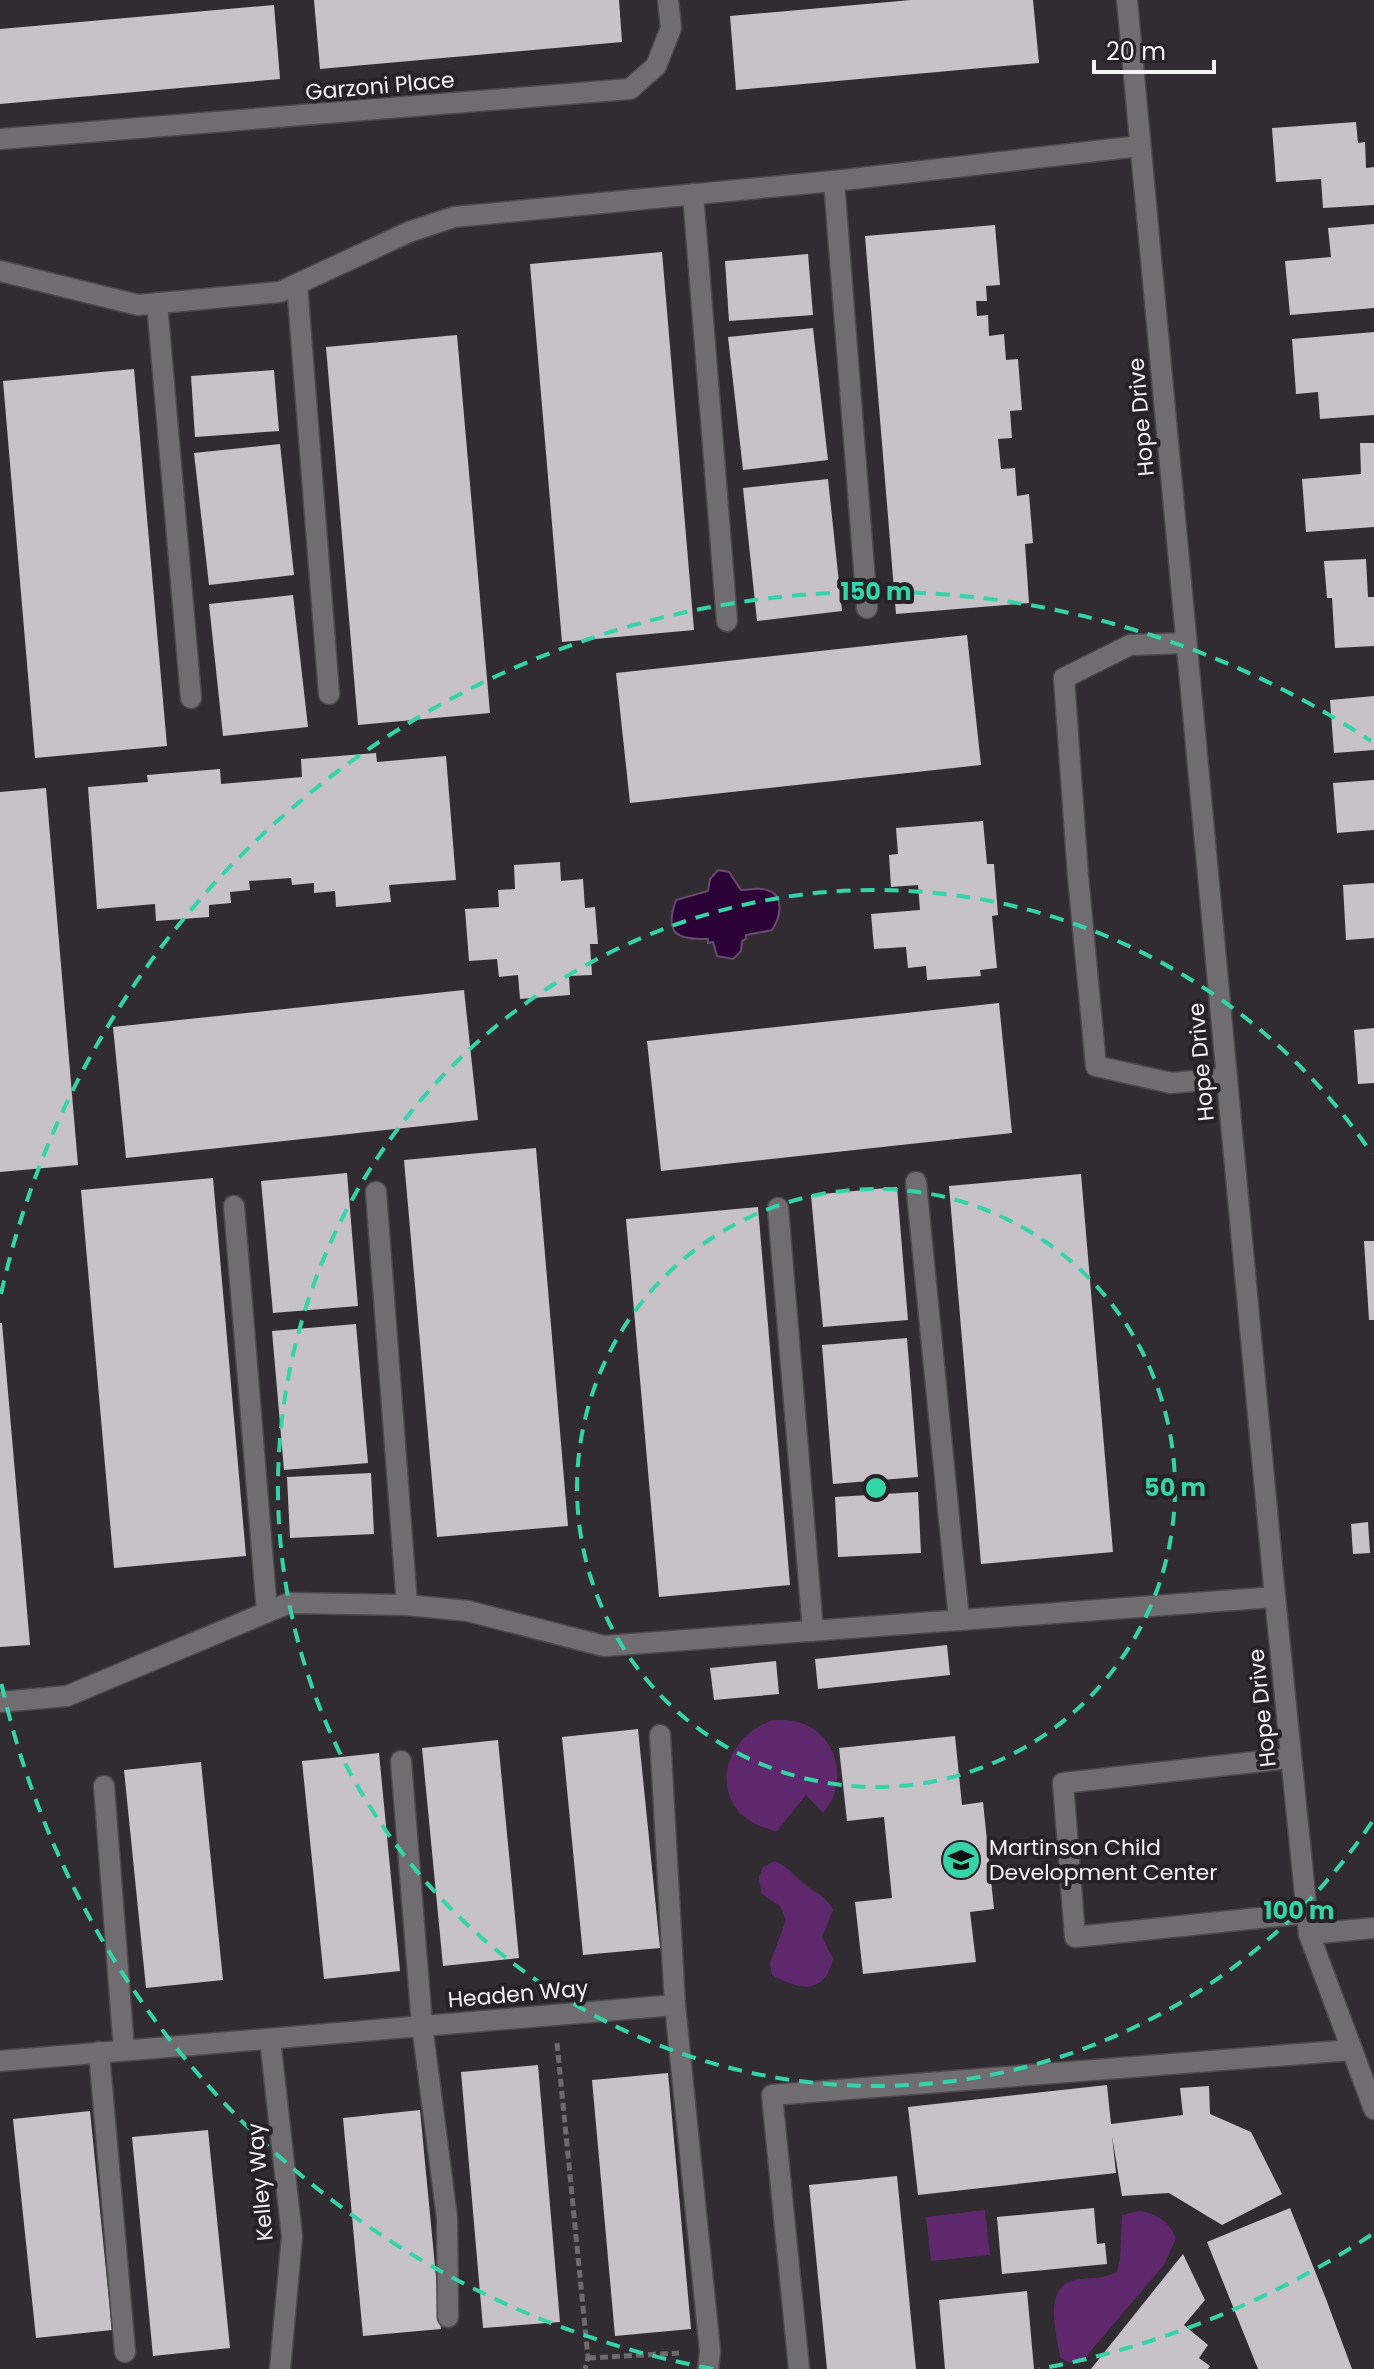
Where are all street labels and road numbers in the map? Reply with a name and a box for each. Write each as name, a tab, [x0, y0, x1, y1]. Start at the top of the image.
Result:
street label: Garzoni Place	[304, 64, 456, 108]
street label: Hope Drive	[1120, 356, 1162, 478]
street label: Hope Drive	[1180, 1001, 1222, 1123]
street label: Hope Drive	[1240, 1647, 1284, 1769]
street label: Headen Way	[446, 1972, 590, 2016]
street label: Kelley Way	[239, 2121, 281, 2242]

